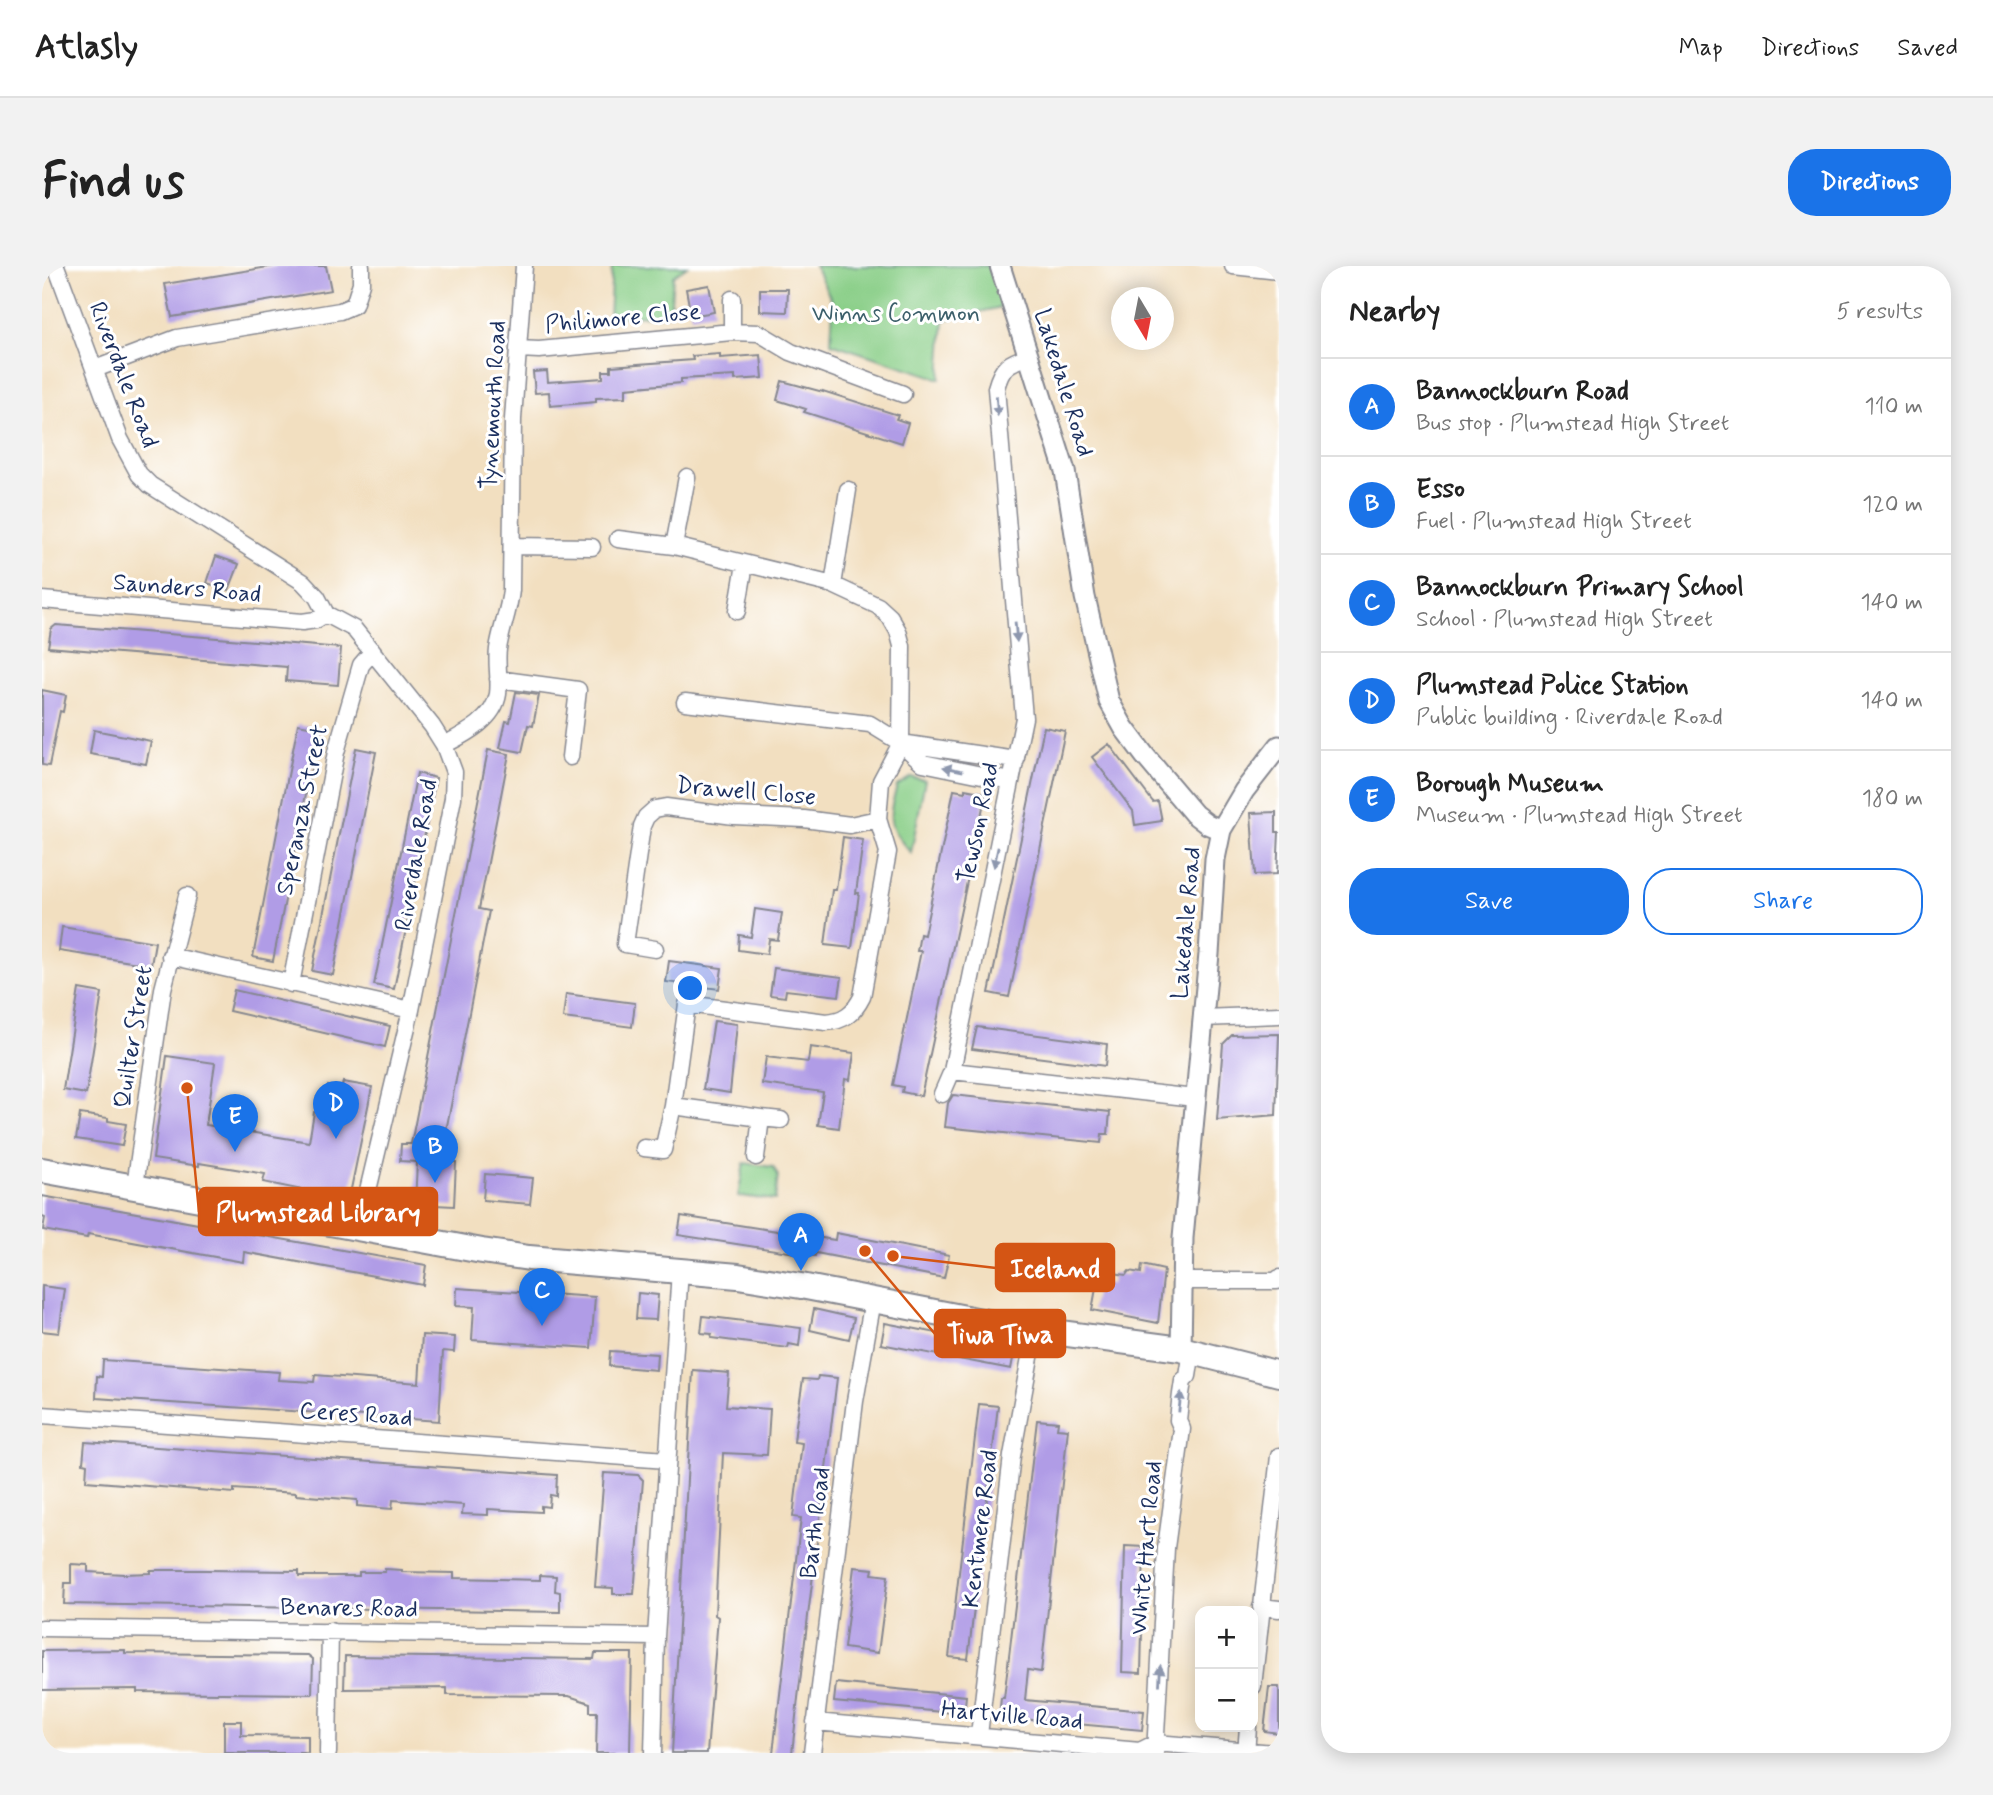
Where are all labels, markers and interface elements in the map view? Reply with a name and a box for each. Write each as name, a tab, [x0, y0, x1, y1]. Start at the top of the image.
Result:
text: Atlasly	[35, 26, 138, 70]
text: Map	[1679, 33, 1723, 64]
text: Directions	[1761, 33, 1859, 64]
text: Saved	[1897, 33, 1958, 64]
button: Directions	[1788, 149, 1951, 216]
text: Find us	[42, 150, 185, 215]
north arrow	[1111, 287, 1174, 350]
text: Nearby	[1349, 292, 1440, 331]
street label: Philimore Close	[544, 297, 702, 341]
text: 5 results	[1837, 297, 1923, 327]
street label: Riverdale Road	[81, 298, 165, 452]
park label: Winns Common	[812, 299, 980, 330]
street label: Lakedale Road	[1026, 305, 1100, 461]
street label: Tynemouth Road	[474, 320, 514, 490]
text: Bannockburn Road	[1416, 375, 1629, 409]
text: A	[1364, 392, 1380, 422]
text: 110 m	[1864, 392, 1923, 422]
one-way arrow	[992, 395, 1003, 417]
text: Bus stop · Plumstead High Street	[1416, 409, 1729, 439]
text: Esso	[1416, 473, 1465, 507]
text: B	[1365, 490, 1379, 520]
text: 120 m	[1862, 490, 1923, 520]
text: Fuel · Plumstead High Street	[1416, 507, 1692, 537]
street label: Saunders Road	[112, 567, 262, 611]
text: Bannockburn Primary School	[1416, 571, 1744, 605]
text: C	[1364, 588, 1380, 618]
text: 140 m	[1860, 588, 1923, 618]
text: School · Plumstead High Street	[1416, 605, 1713, 635]
one-way arrow	[1011, 622, 1022, 644]
text: Plumstead Police Station	[1416, 669, 1689, 703]
text: D	[1364, 686, 1380, 716]
text: 140 m	[1860, 686, 1923, 716]
text: Public building · Riverdale Road	[1416, 703, 1723, 733]
street label: Speranza Street	[270, 722, 336, 898]
street label: Tewson Road	[951, 760, 1007, 886]
one-way arrow	[942, 764, 964, 775]
text: Borough Museum	[1416, 767, 1604, 801]
street label: Drawell Close	[675, 770, 817, 814]
street label: Riverdale Road	[388, 777, 446, 933]
text: E	[1365, 784, 1379, 814]
text: 180 m	[1862, 784, 1923, 814]
text: Museum · Plumstead High Street	[1416, 801, 1743, 831]
one-way arrow	[990, 846, 1001, 868]
street label: Lakedale Road	[1165, 846, 1209, 1000]
button: Save	[1349, 868, 1629, 935]
button: Share	[1643, 868, 1923, 935]
street label: Quilter Street	[107, 963, 161, 1111]
your location	[673, 971, 707, 1005]
pin: D	[313, 1081, 359, 1139]
pin: E	[212, 1094, 258, 1152]
pin: B	[412, 1125, 458, 1183]
callout: Plumstead Library	[199, 1188, 437, 1235]
text: Plumstead Library	[215, 1197, 421, 1231]
pin: A	[778, 1213, 824, 1271]
callout: Iceland	[996, 1244, 1114, 1291]
text: Iceland	[1010, 1253, 1100, 1287]
pin: C	[519, 1268, 565, 1326]
callout: Tiwa Tiwa	[935, 1310, 1065, 1357]
text: Tiwa Tiwa	[947, 1319, 1053, 1353]
one-way arrow	[1175, 1390, 1186, 1412]
street label: Ceres Road	[298, 1396, 414, 1434]
street label: Kentmere Road	[956, 1448, 1006, 1610]
street label: White Hart Road	[1124, 1460, 1170, 1636]
street label: Barth Road	[794, 1465, 838, 1581]
street label: Benares Road	[280, 1592, 418, 1626]
map controls	[1195, 1606, 1258, 1732]
button: +	[1195, 1606, 1258, 1669]
one-way arrow	[1154, 1664, 1165, 1686]
button: −	[1195, 1669, 1258, 1732]
street label: Hartville Road	[940, 1694, 1084, 1738]

